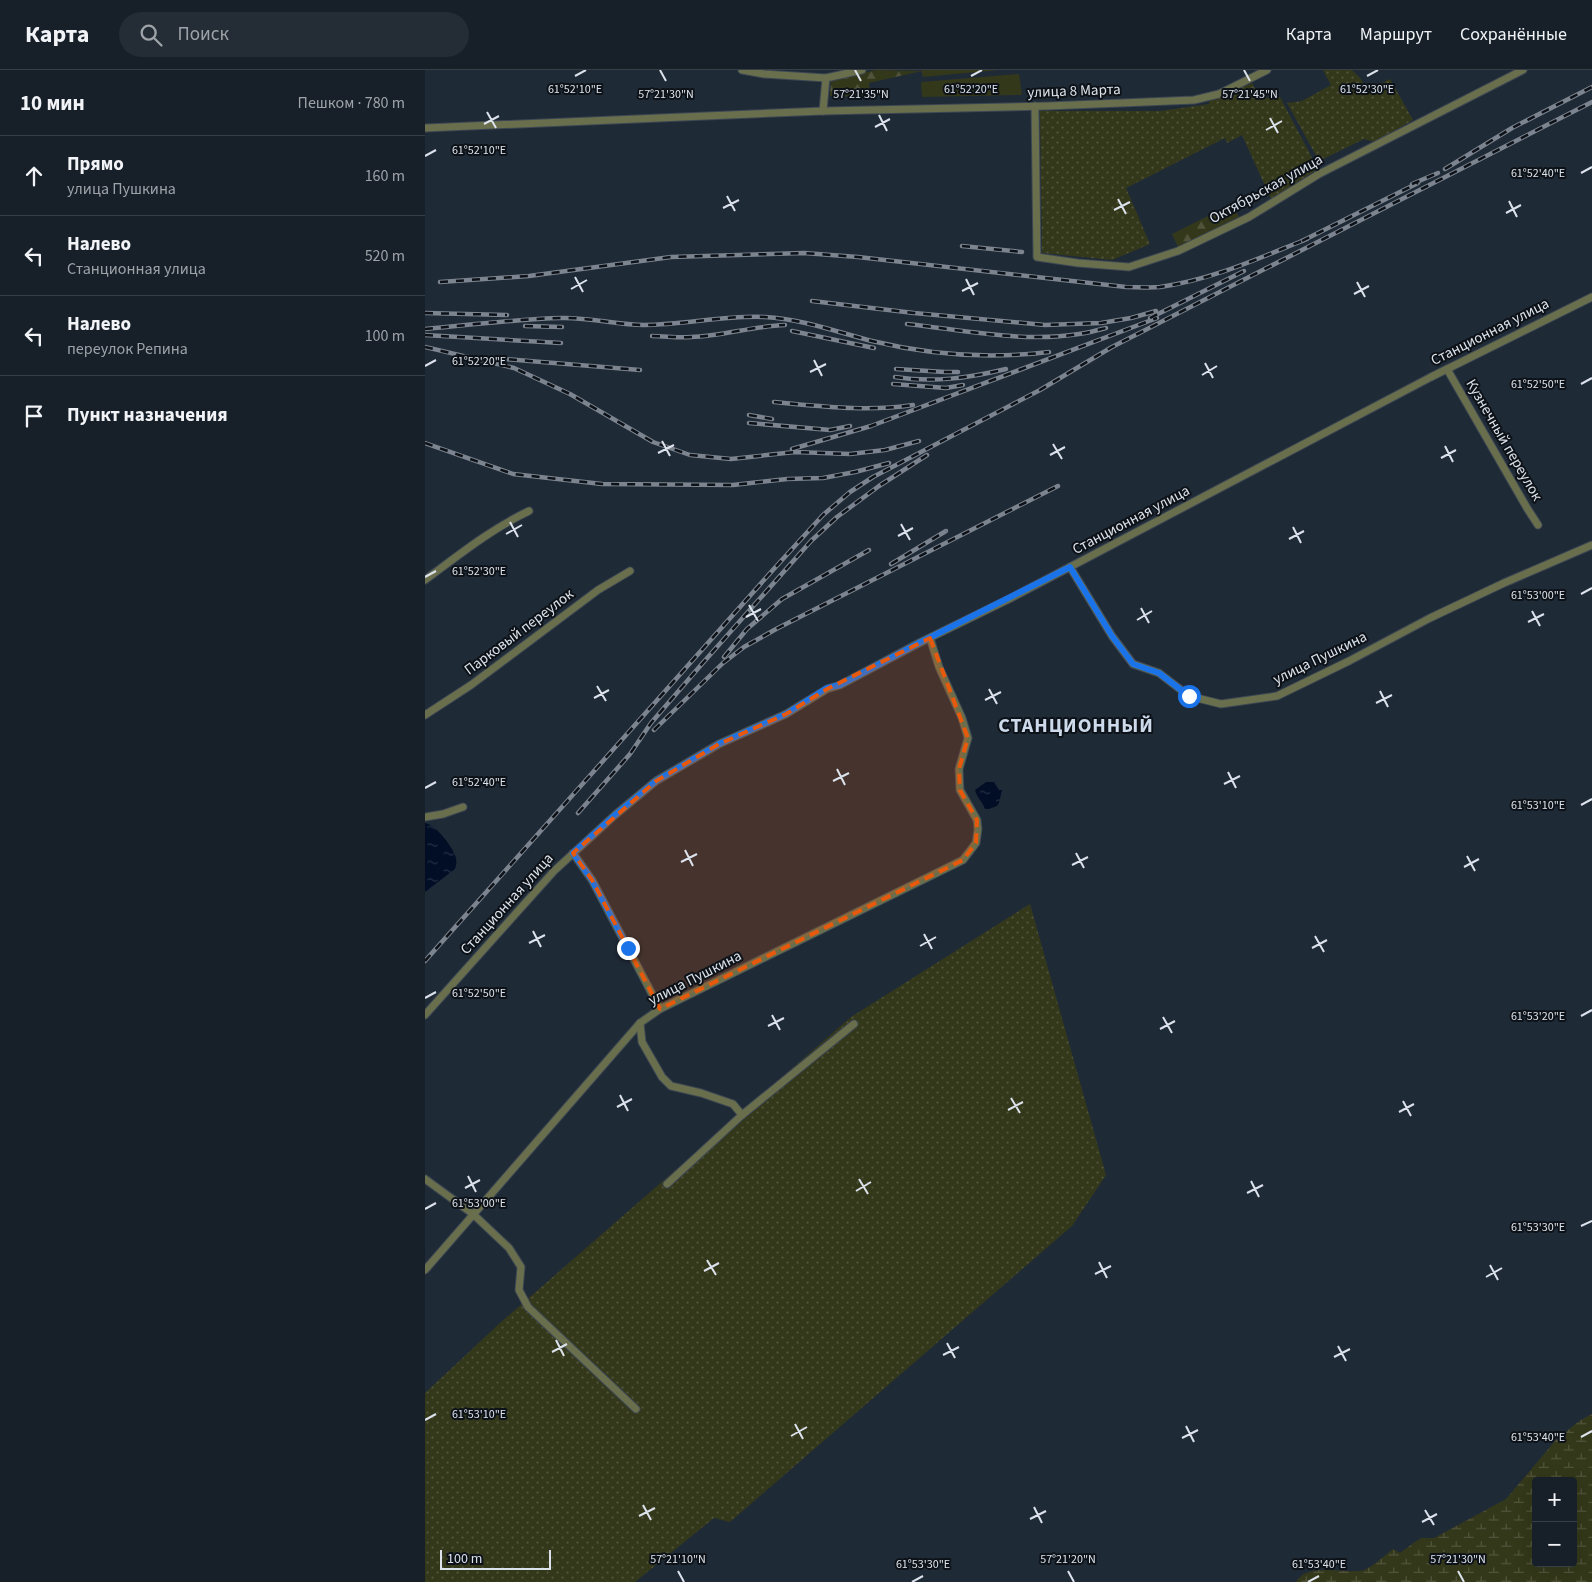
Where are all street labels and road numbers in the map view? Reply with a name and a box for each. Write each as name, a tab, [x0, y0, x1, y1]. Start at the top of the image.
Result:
street label: улица 8 Марта	[1027, 79, 1121, 103]
street label: Октябрьская улица	[1205, 149, 1327, 229]
street label: Станционная улица	[1427, 293, 1553, 371]
street label: Кузнечный переулок	[1461, 375, 1548, 505]
street label: Станционная улица	[1069, 480, 1193, 560]
street label: Парковый переулок	[460, 584, 579, 680]
street label: улица Пушкина	[1269, 626, 1371, 690]
street label: Станционная улица	[456, 849, 558, 959]
street label: улица Пушкина	[645, 945, 745, 1011]

